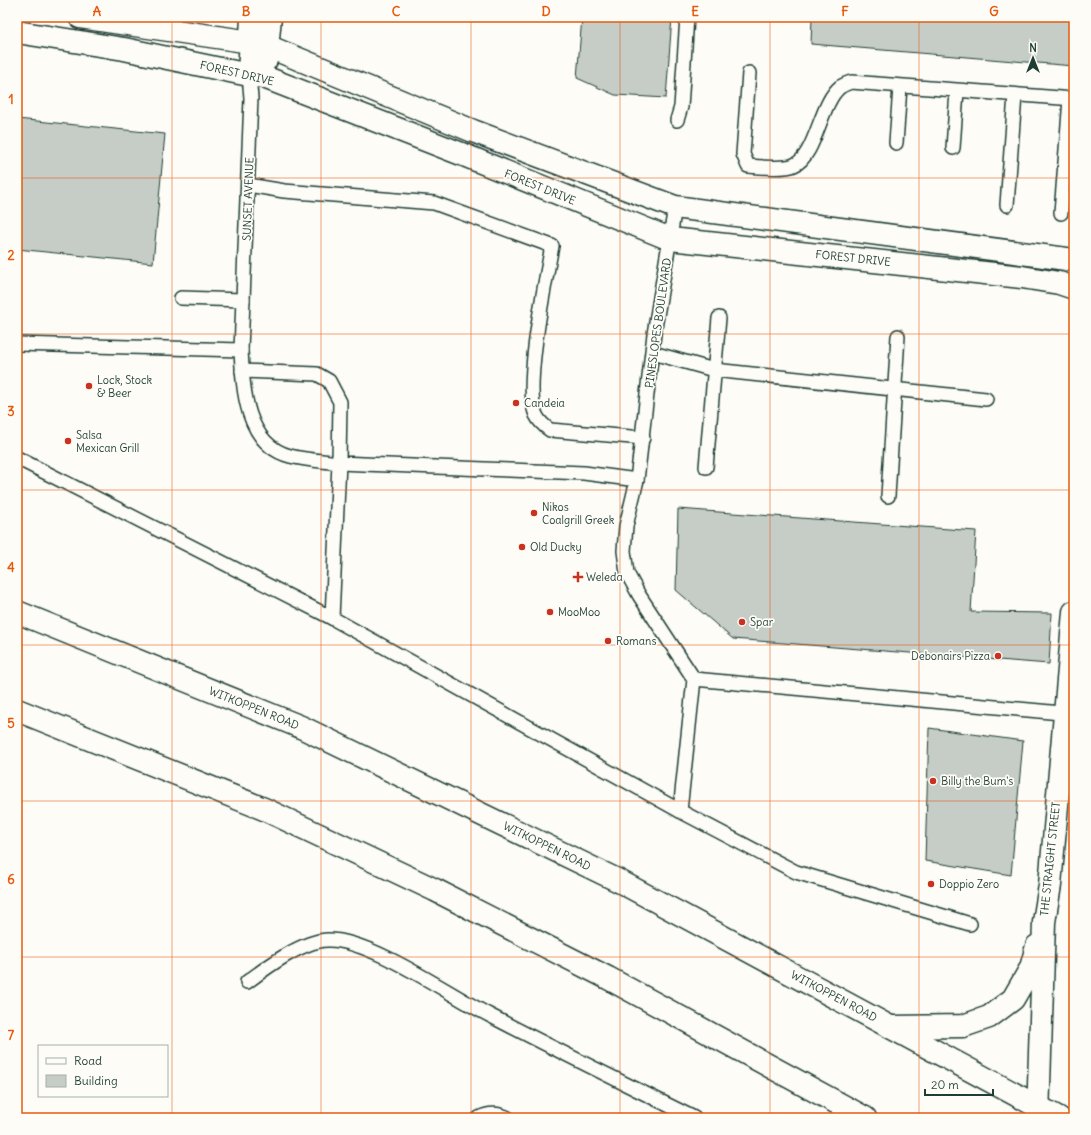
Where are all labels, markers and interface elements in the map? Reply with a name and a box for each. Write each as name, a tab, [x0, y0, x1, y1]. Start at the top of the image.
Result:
text: A	[93, 3, 102, 20]
text: B	[242, 3, 251, 20]
text: C	[392, 3, 401, 20]
text: D	[541, 3, 551, 20]
text: E	[691, 3, 699, 20]
text: F	[841, 3, 849, 20]
text: G	[989, 3, 999, 20]
north arrow	[1013, 38, 1053, 78]
text: N	[1029, 41, 1037, 55]
street label: FOREST DRIVE	[199, 58, 275, 88]
text: 1	[8, 91, 14, 108]
street label: SUNSET AVENUE	[240, 157, 256, 241]
street label: FOREST DRIVE	[502, 166, 578, 208]
text: 2	[7, 247, 15, 264]
street label: FOREST DRIVE	[815, 247, 891, 269]
street label: PINESLOPES BOULEVARD	[642, 257, 674, 389]
place label: Lock, Stock & Beer	[97, 373, 153, 400]
marker: Lock, Stock & Beer	[84, 381, 94, 391]
place label: Candeia	[524, 396, 565, 410]
marker: Candeia	[511, 398, 521, 408]
text: 3	[7, 403, 15, 420]
place label: Salsa Mexican Grill	[76, 428, 139, 455]
marker: Salsa Mexican Grill	[63, 436, 73, 446]
place label: Nikos Coalgrill Greek	[542, 500, 615, 527]
marker: Nikos Coalgrill Greek	[529, 508, 539, 518]
place label: Old Ducky	[530, 540, 582, 554]
marker: Old Ducky	[517, 542, 527, 552]
text: 4	[7, 559, 15, 576]
place label: Weleda	[586, 570, 623, 584]
marker: Weleda	[573, 572, 583, 582]
place label: MooMoo	[558, 605, 600, 619]
marker: MooMoo	[545, 607, 555, 617]
place label: Spar	[750, 615, 774, 629]
marker: Spar	[737, 617, 747, 627]
place label: Romans	[616, 634, 656, 648]
marker: Romans	[603, 636, 613, 646]
place label: Debonairs Pizza	[911, 649, 990, 663]
marker: Debonairs Pizza	[993, 651, 1003, 661]
street label: WITKOPPEN ROAD	[207, 684, 301, 733]
text: 5	[7, 715, 15, 732]
place label: Billy the Bum's	[941, 774, 1013, 788]
marker: Billy the Bum's	[928, 776, 938, 786]
street label: THE STRAIGHT STREET	[1037, 801, 1063, 917]
street label: WITKOPPEN ROAD	[501, 819, 593, 873]
text: 6	[7, 871, 15, 888]
place label: Doppio Zero	[939, 877, 999, 891]
marker: Doppio Zero	[926, 879, 936, 889]
street label: WITKOPPEN ROAD	[788, 967, 880, 1025]
text: 7	[8, 1027, 15, 1044]
legend	[38, 1045, 168, 1097]
text: Road	[74, 1053, 102, 1068]
scale bar	[925, 1071, 993, 1097]
text: Building	[74, 1073, 118, 1088]
text: 20 m	[931, 1077, 959, 1092]

